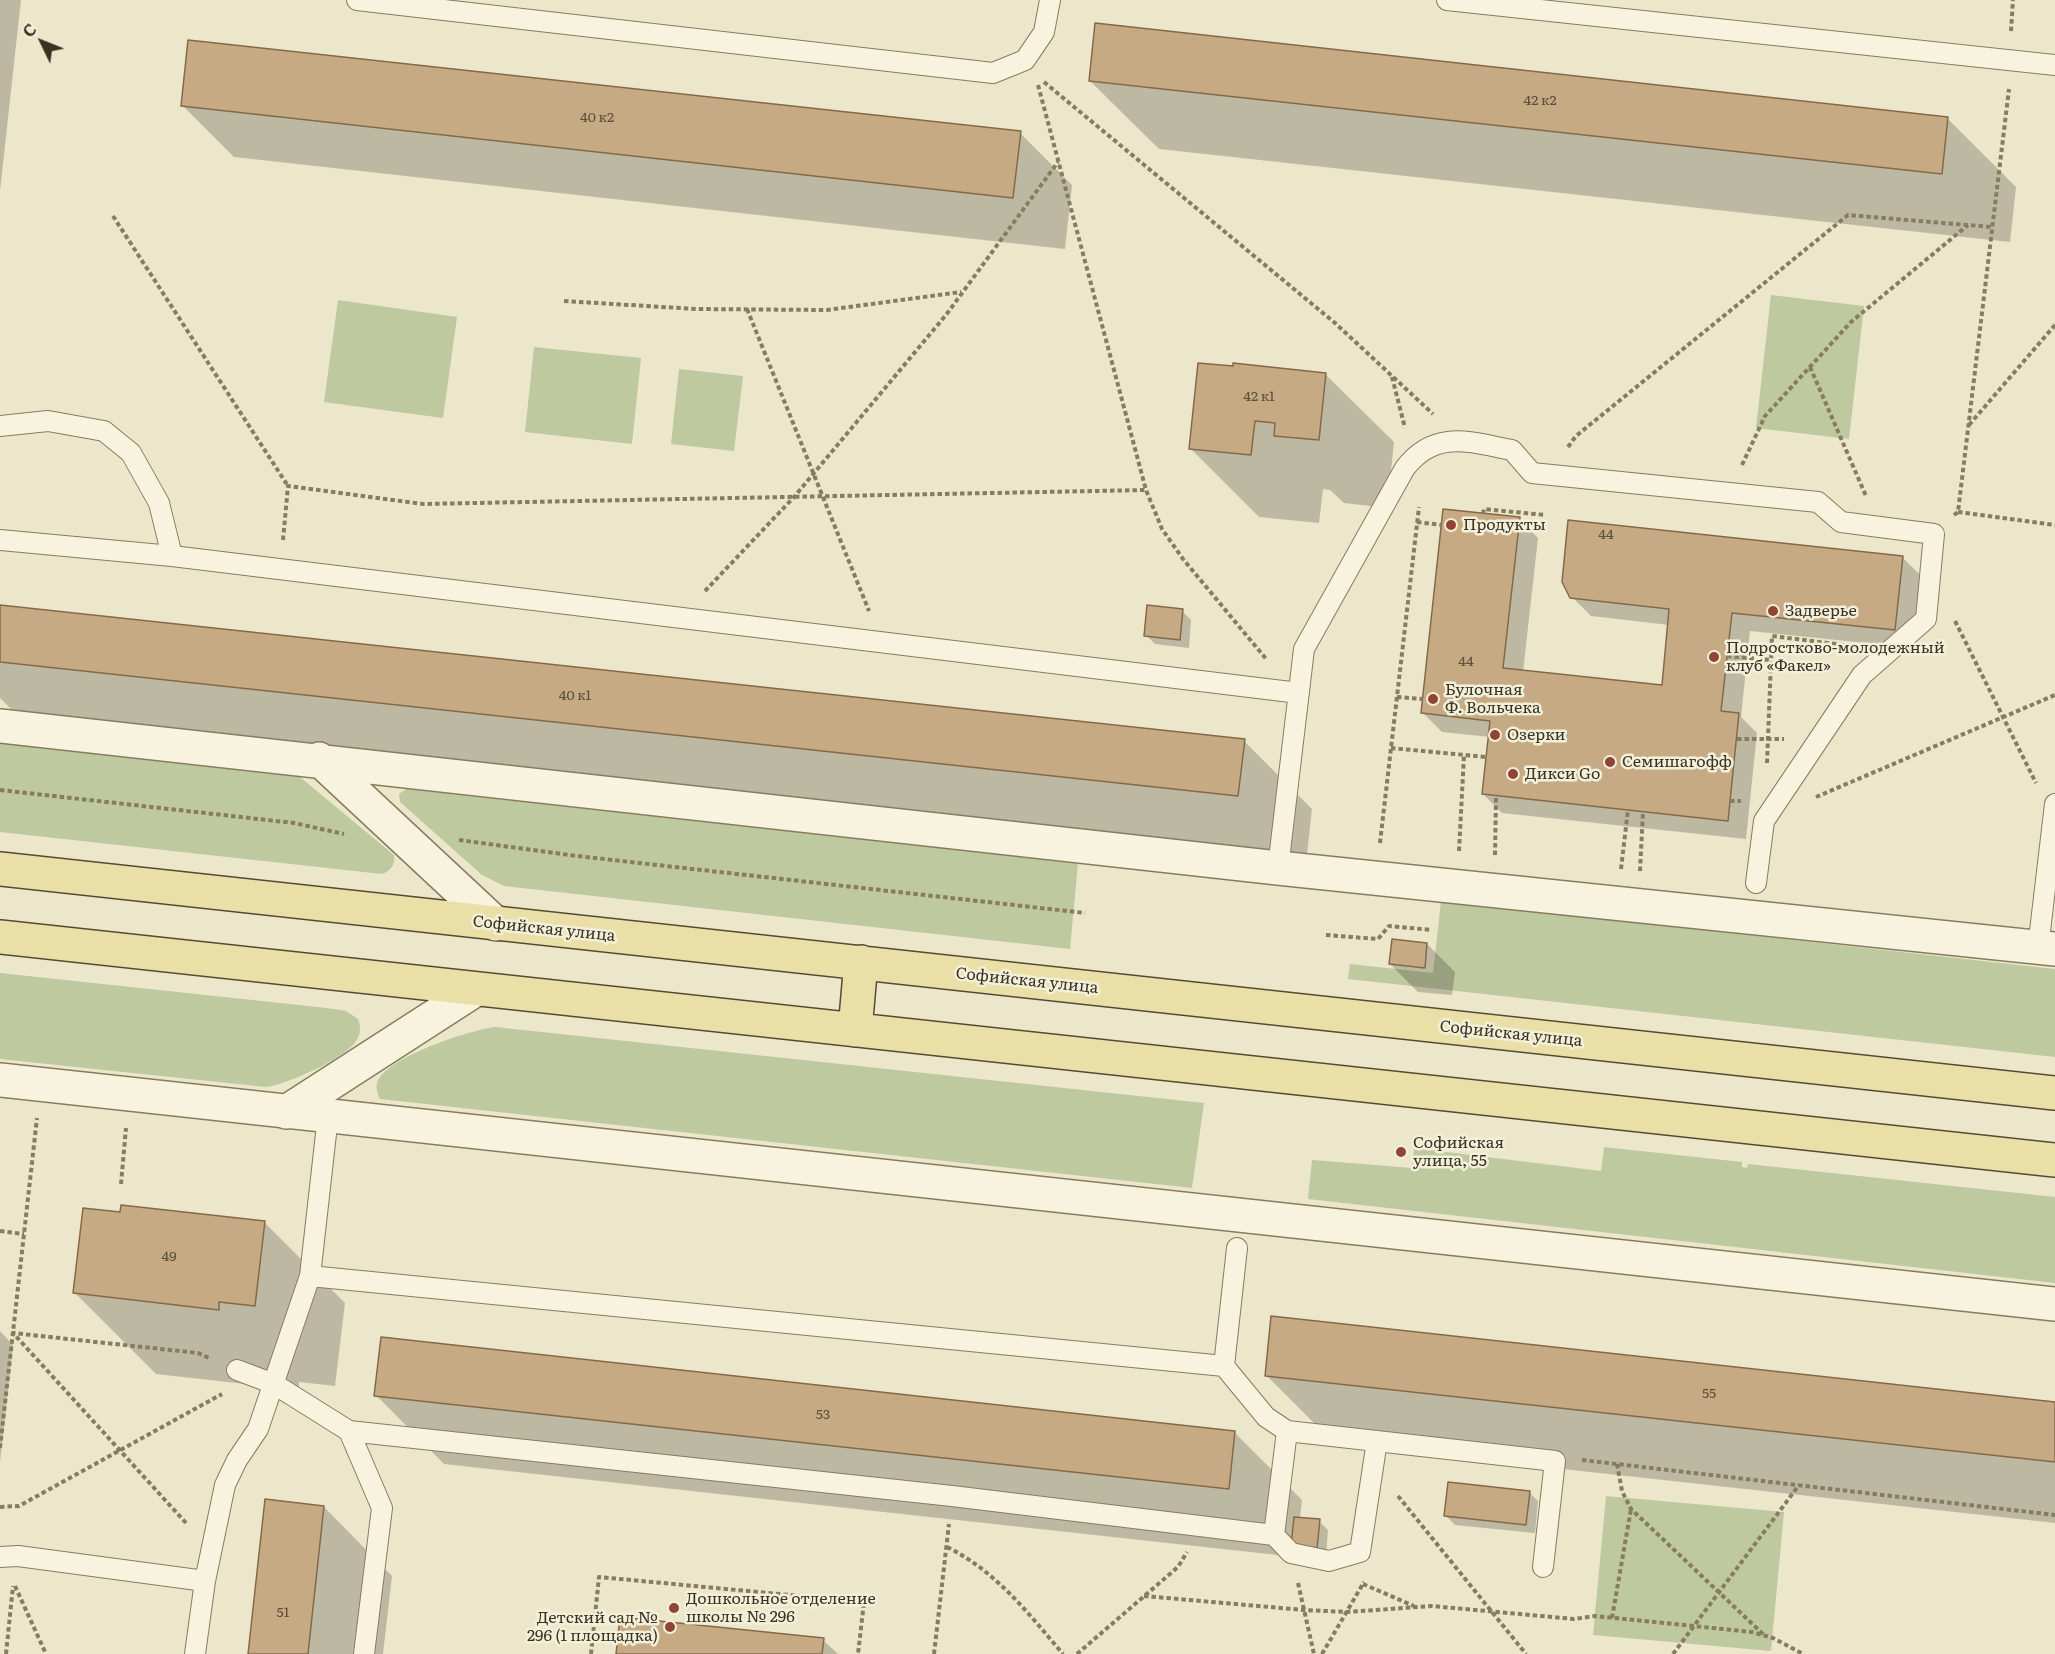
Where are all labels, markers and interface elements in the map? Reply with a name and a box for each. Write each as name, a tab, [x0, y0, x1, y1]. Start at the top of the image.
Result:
north arrow	[12, 12, 72, 72]
text: С	[16, 17, 41, 42]
house number: 42 к2	[1524, 93, 1556, 109]
house number: 40 к2	[580, 110, 614, 126]
house number: 42 к1	[1243, 389, 1275, 405]
place label: Продукты	[1463, 515, 1546, 535]
marker: Продукты	[1444, 518, 1458, 532]
house number: 44	[1598, 527, 1614, 543]
place label: Задверье	[1785, 601, 1857, 621]
marker: Задверье	[1766, 604, 1780, 618]
place label: Подростково-молодежный клуб «Факел»	[1726, 638, 1945, 676]
marker: Подростково-молодежный клуб «Факел»	[1707, 650, 1721, 664]
house number: 44	[1458, 654, 1474, 670]
place label: Булочная Ф. Вольчека	[1445, 680, 1541, 718]
house number: 40 к1	[559, 688, 591, 704]
marker: Булочная Ф. Вольчека	[1426, 692, 1440, 706]
place label: Озерки	[1507, 725, 1566, 745]
marker: Озерки	[1488, 728, 1502, 742]
place label: Семишагофф	[1622, 752, 1732, 772]
marker: Семишагофф	[1603, 755, 1617, 769]
place label: Дикси Go	[1525, 764, 1600, 784]
marker: Дикси Go	[1506, 767, 1520, 781]
street label: Софийская улица	[472, 912, 616, 946]
street label: Софийская улица	[955, 964, 1099, 998]
street label: Софийская улица	[1439, 1017, 1583, 1051]
place label: Софийская улица, 55	[1413, 1133, 1504, 1171]
marker: Софийская улица, 55	[1394, 1145, 1408, 1159]
house number: 49	[161, 1249, 177, 1265]
house number: 55	[1702, 1386, 1716, 1402]
house number: 53	[816, 1407, 830, 1423]
place label: Дошкольное отделение школы № 296	[686, 1589, 876, 1627]
marker: Дошкольное отделение школы № 296	[667, 1601, 681, 1615]
house number: 51	[277, 1605, 289, 1621]
place label: Детский сад № 296 (1 площадка)	[527, 1608, 658, 1646]
marker: Детский сад № 296 (1 площадка)	[663, 1620, 677, 1634]

